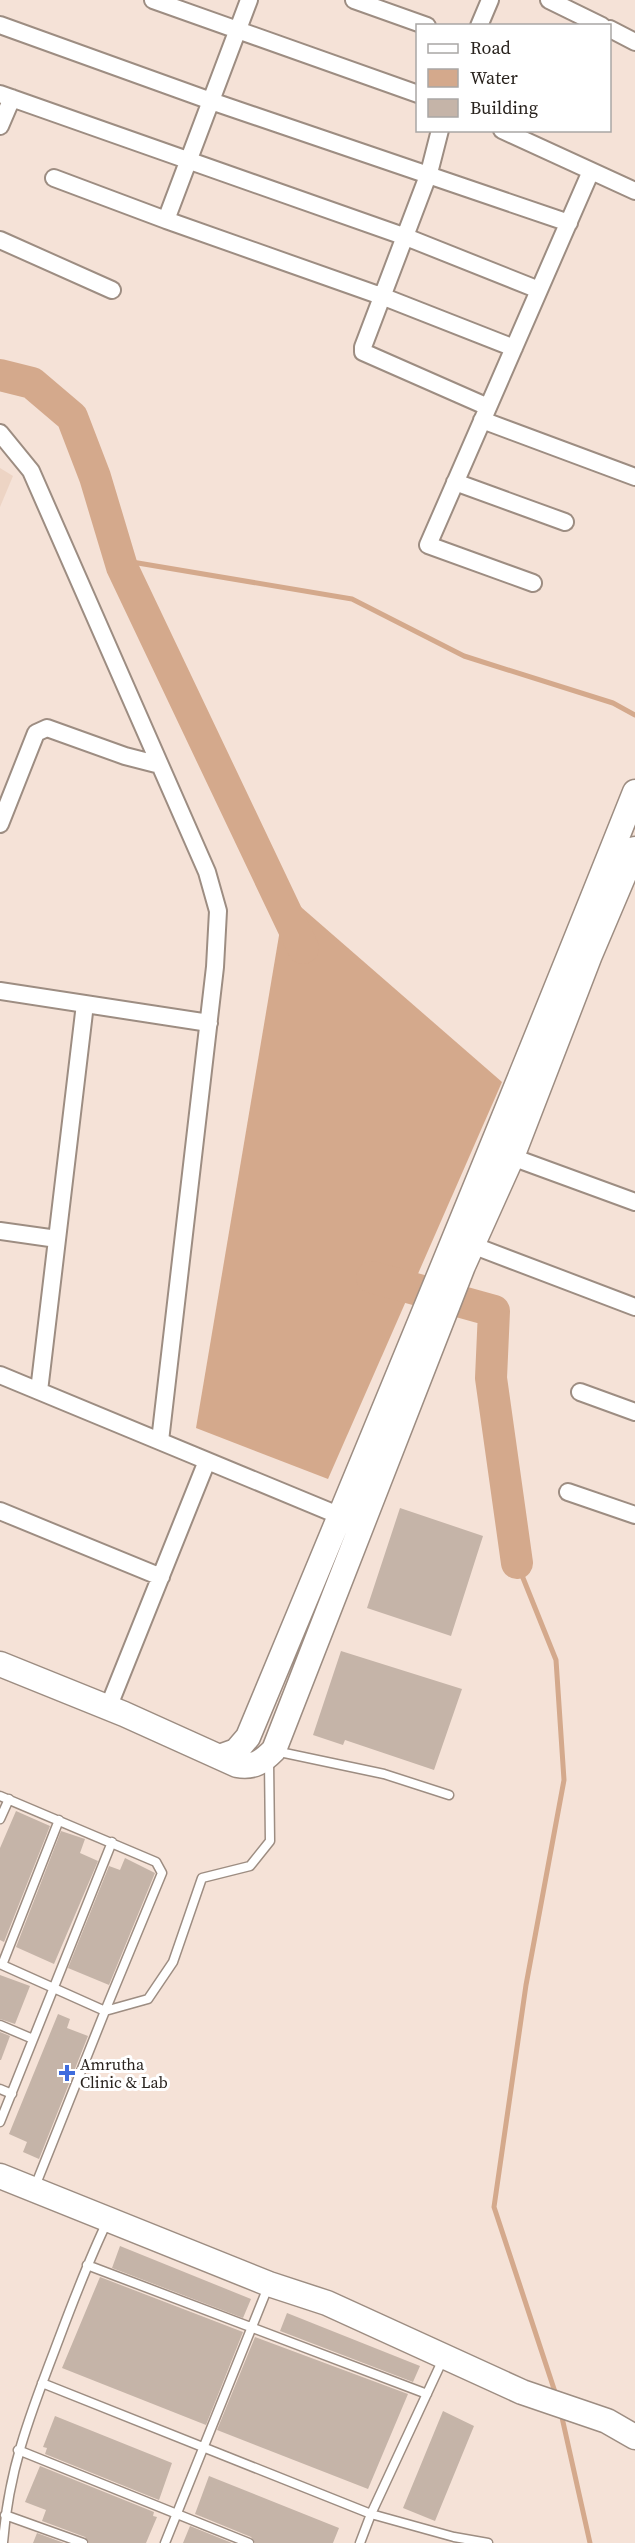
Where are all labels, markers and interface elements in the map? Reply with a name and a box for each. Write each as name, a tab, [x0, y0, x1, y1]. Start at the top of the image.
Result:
legend	[416, 24, 611, 132]
text: Road	[470, 35, 511, 60]
text: Water	[470, 65, 518, 90]
text: Building	[470, 95, 538, 120]
place label: Amrutha Clinic & Lab	[80, 2053, 168, 2093]
marker: Amrutha Clinic & Lab	[58, 2064, 76, 2082]

